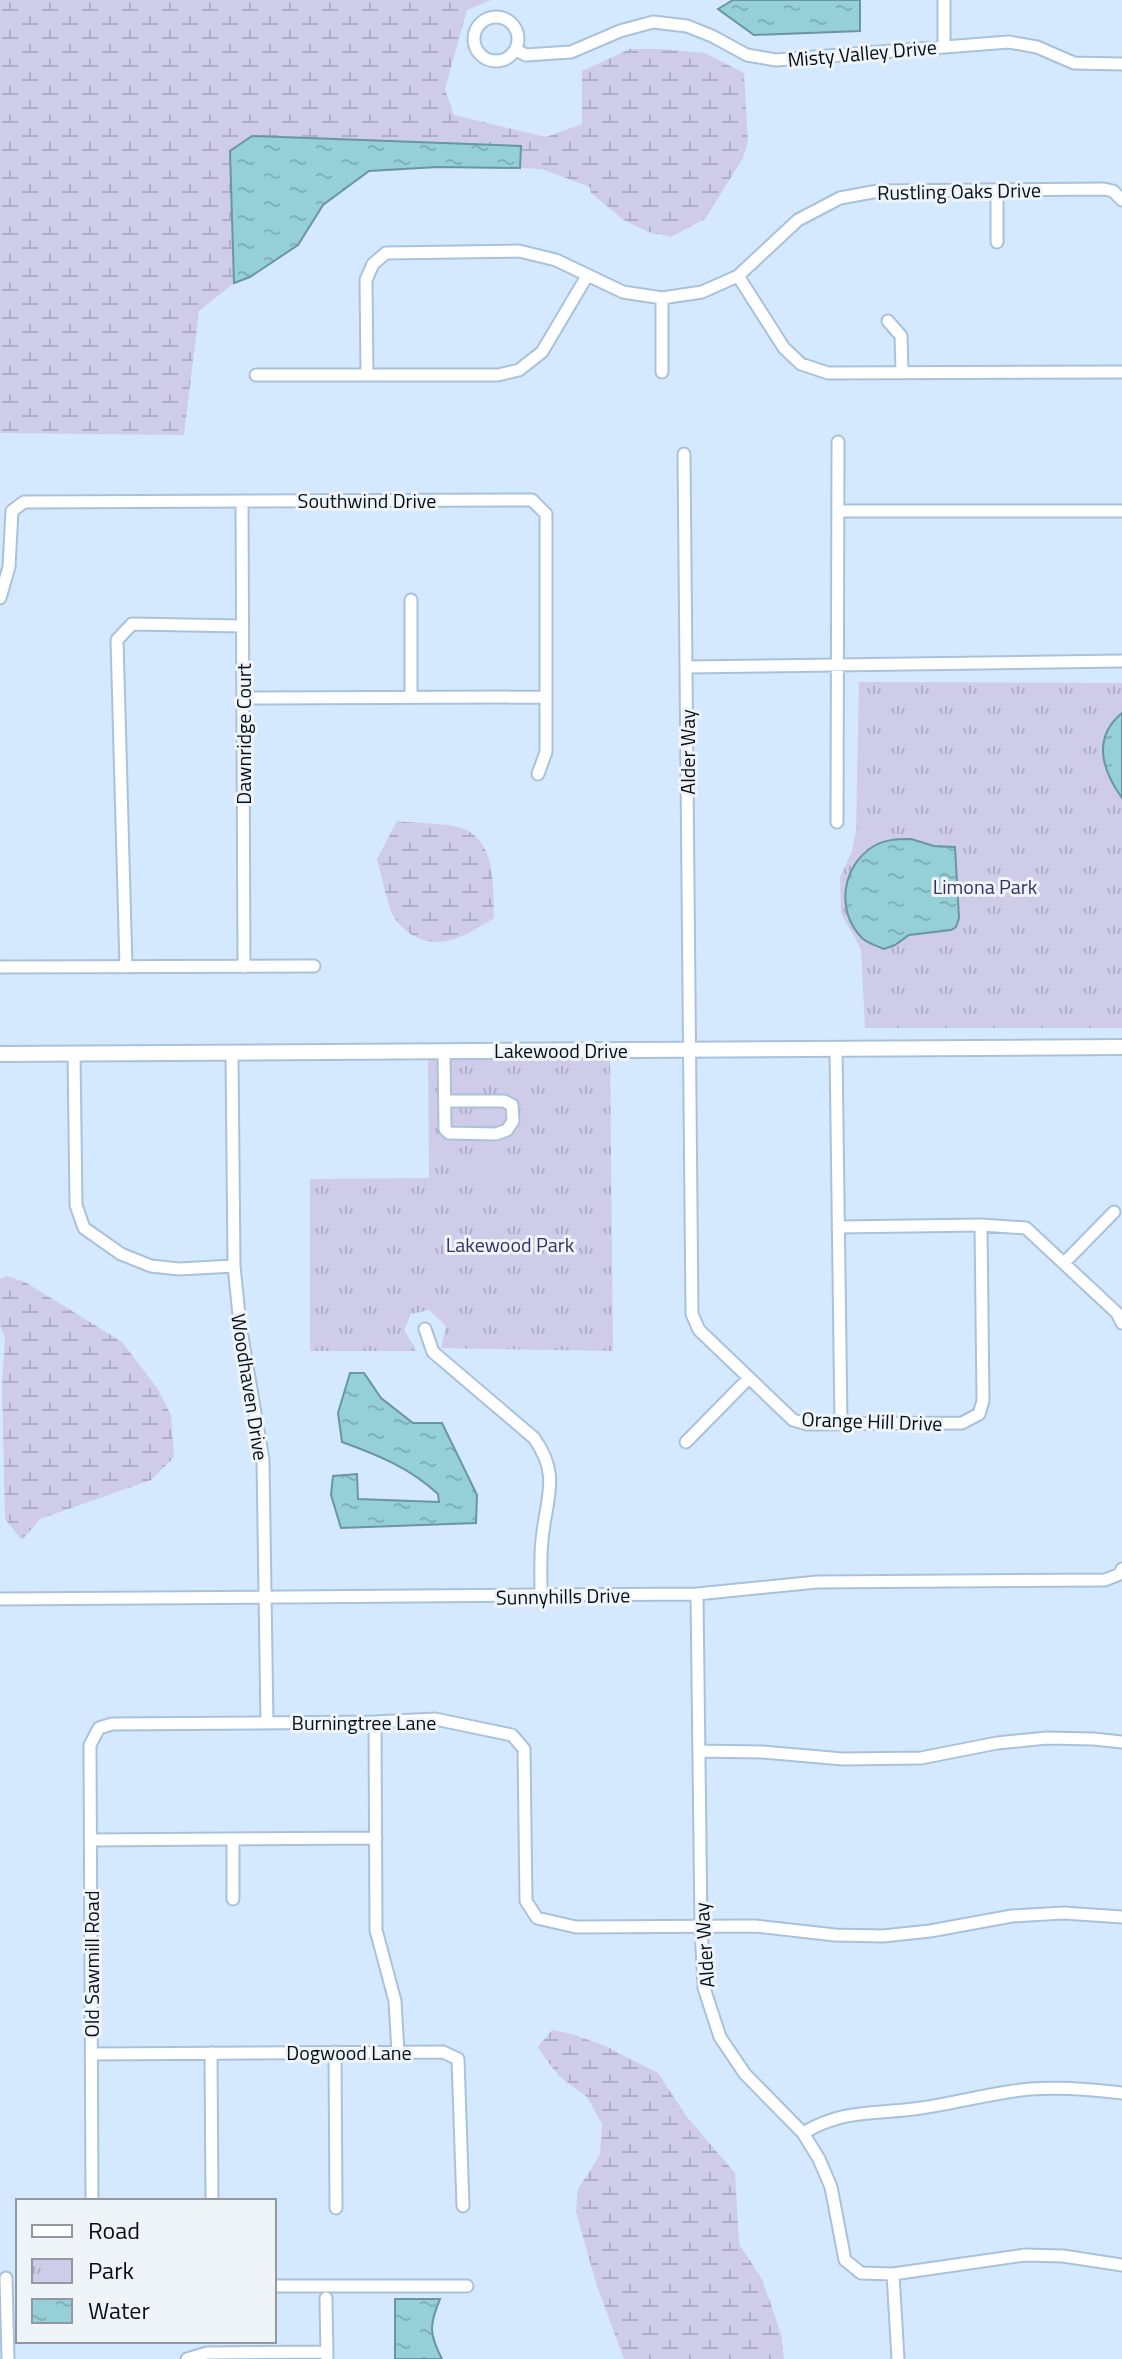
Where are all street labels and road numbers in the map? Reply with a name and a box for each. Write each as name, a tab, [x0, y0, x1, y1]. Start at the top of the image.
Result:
street label: Misty Valley Drive	[786, 31, 938, 75]
street label: Rustling Oaks Drive	[877, 174, 1041, 208]
street label: Southwind Drive	[298, 485, 436, 516]
street label: Dawnridge Court	[228, 663, 259, 805]
street label: Alder Way	[672, 709, 703, 795]
street label: Lakewood Drive	[494, 1035, 628, 1066]
street label: Woodhaven Drive	[223, 1311, 277, 1463]
street label: Orange Hill Drive	[801, 1403, 943, 1439]
street label: Sunnyhills Drive	[496, 1579, 630, 1613]
street label: Burningtree Lane	[292, 1707, 436, 1738]
street label: Old Sawmill Road	[76, 1891, 107, 2037]
street label: Alder Way	[686, 1901, 722, 1989]
street label: Dogwood Lane	[286, 2037, 412, 2068]

